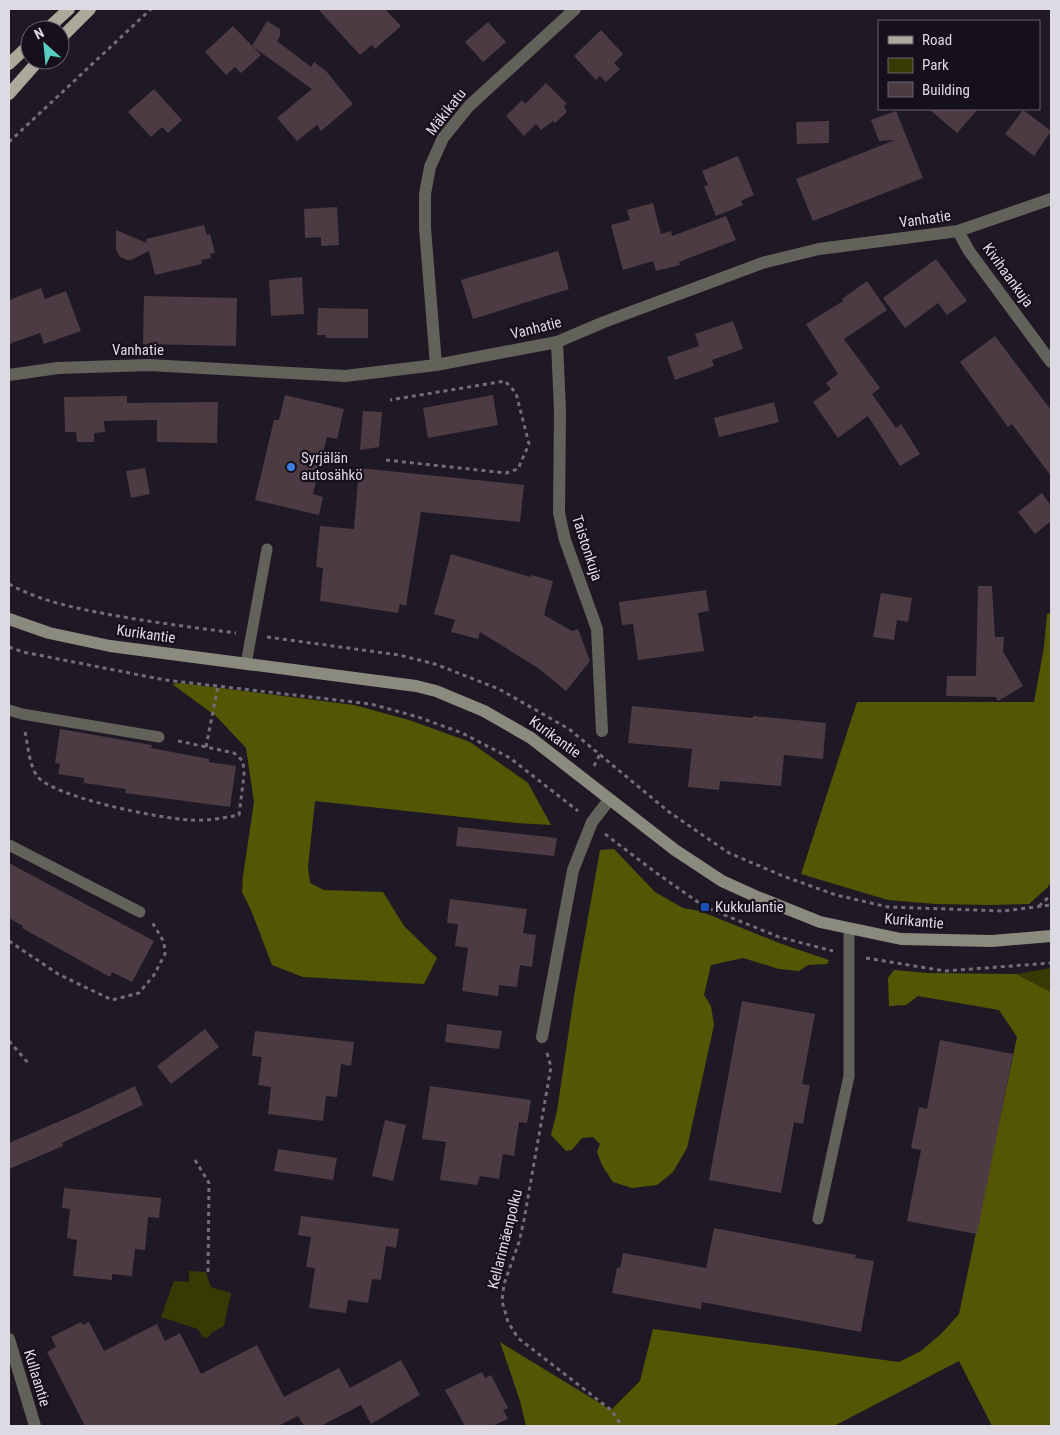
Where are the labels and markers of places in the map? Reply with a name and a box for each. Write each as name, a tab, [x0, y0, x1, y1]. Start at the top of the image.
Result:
place label: Syrjälän autosähkö	[301, 449, 363, 484]
marker: Syrjälän autosähkö	[285, 461, 297, 473]
place label: Kukkulantie	[715, 898, 784, 916]
marker: Kukkulantie	[699, 901, 711, 913]

